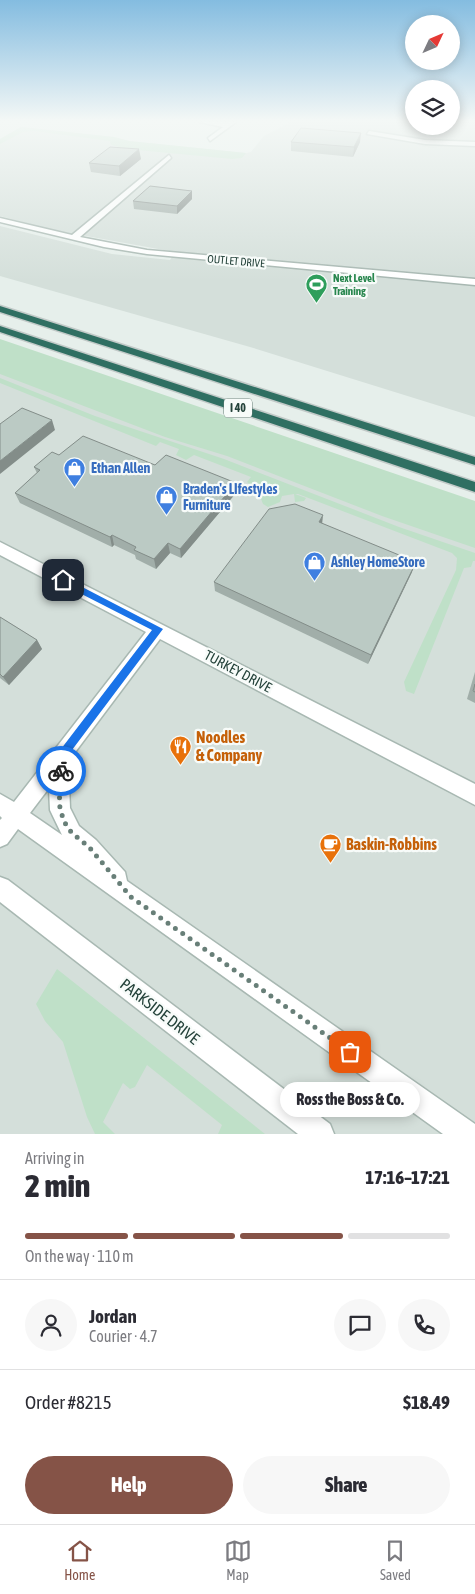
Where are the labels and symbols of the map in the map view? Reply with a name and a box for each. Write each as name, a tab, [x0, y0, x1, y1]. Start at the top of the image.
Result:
north arrow	[405, 15, 460, 70]
street label: OUTLET DRIVE	[207, 253, 265, 270]
sports icon: Next Level Training	[305, 272, 329, 303]
place label: Next Level Training	[333, 272, 376, 297]
road number: I 40	[224, 398, 252, 418]
shop icon: Ethan Allen	[63, 456, 87, 487]
place label: Ethan Allen	[91, 460, 150, 476]
place label: Braden's LIfestyles Furniture	[183, 481, 278, 513]
shop icon: Braden's LIfestyles Furniture	[155, 485, 179, 516]
shop icon: Ashley HomeStore	[303, 550, 327, 581]
place label: Ashley HomeStore	[330, 554, 425, 570]
pin	[42, 559, 84, 601]
street label: TURKEY DRIVE	[202, 647, 274, 695]
place label: Noodles & Company	[196, 728, 263, 764]
restaurant icon: Noodles & Company	[168, 734, 192, 765]
courier	[36, 746, 86, 796]
cafe icon: Baskin-Robbins	[318, 832, 342, 863]
place label: Baskin-Robbins	[346, 835, 437, 853]
street label: PARKSIDE DRIVE	[117, 975, 203, 1048]
pin	[329, 1031, 371, 1073]
callout: Ross the Boss & Co.	[280, 1082, 420, 1117]

